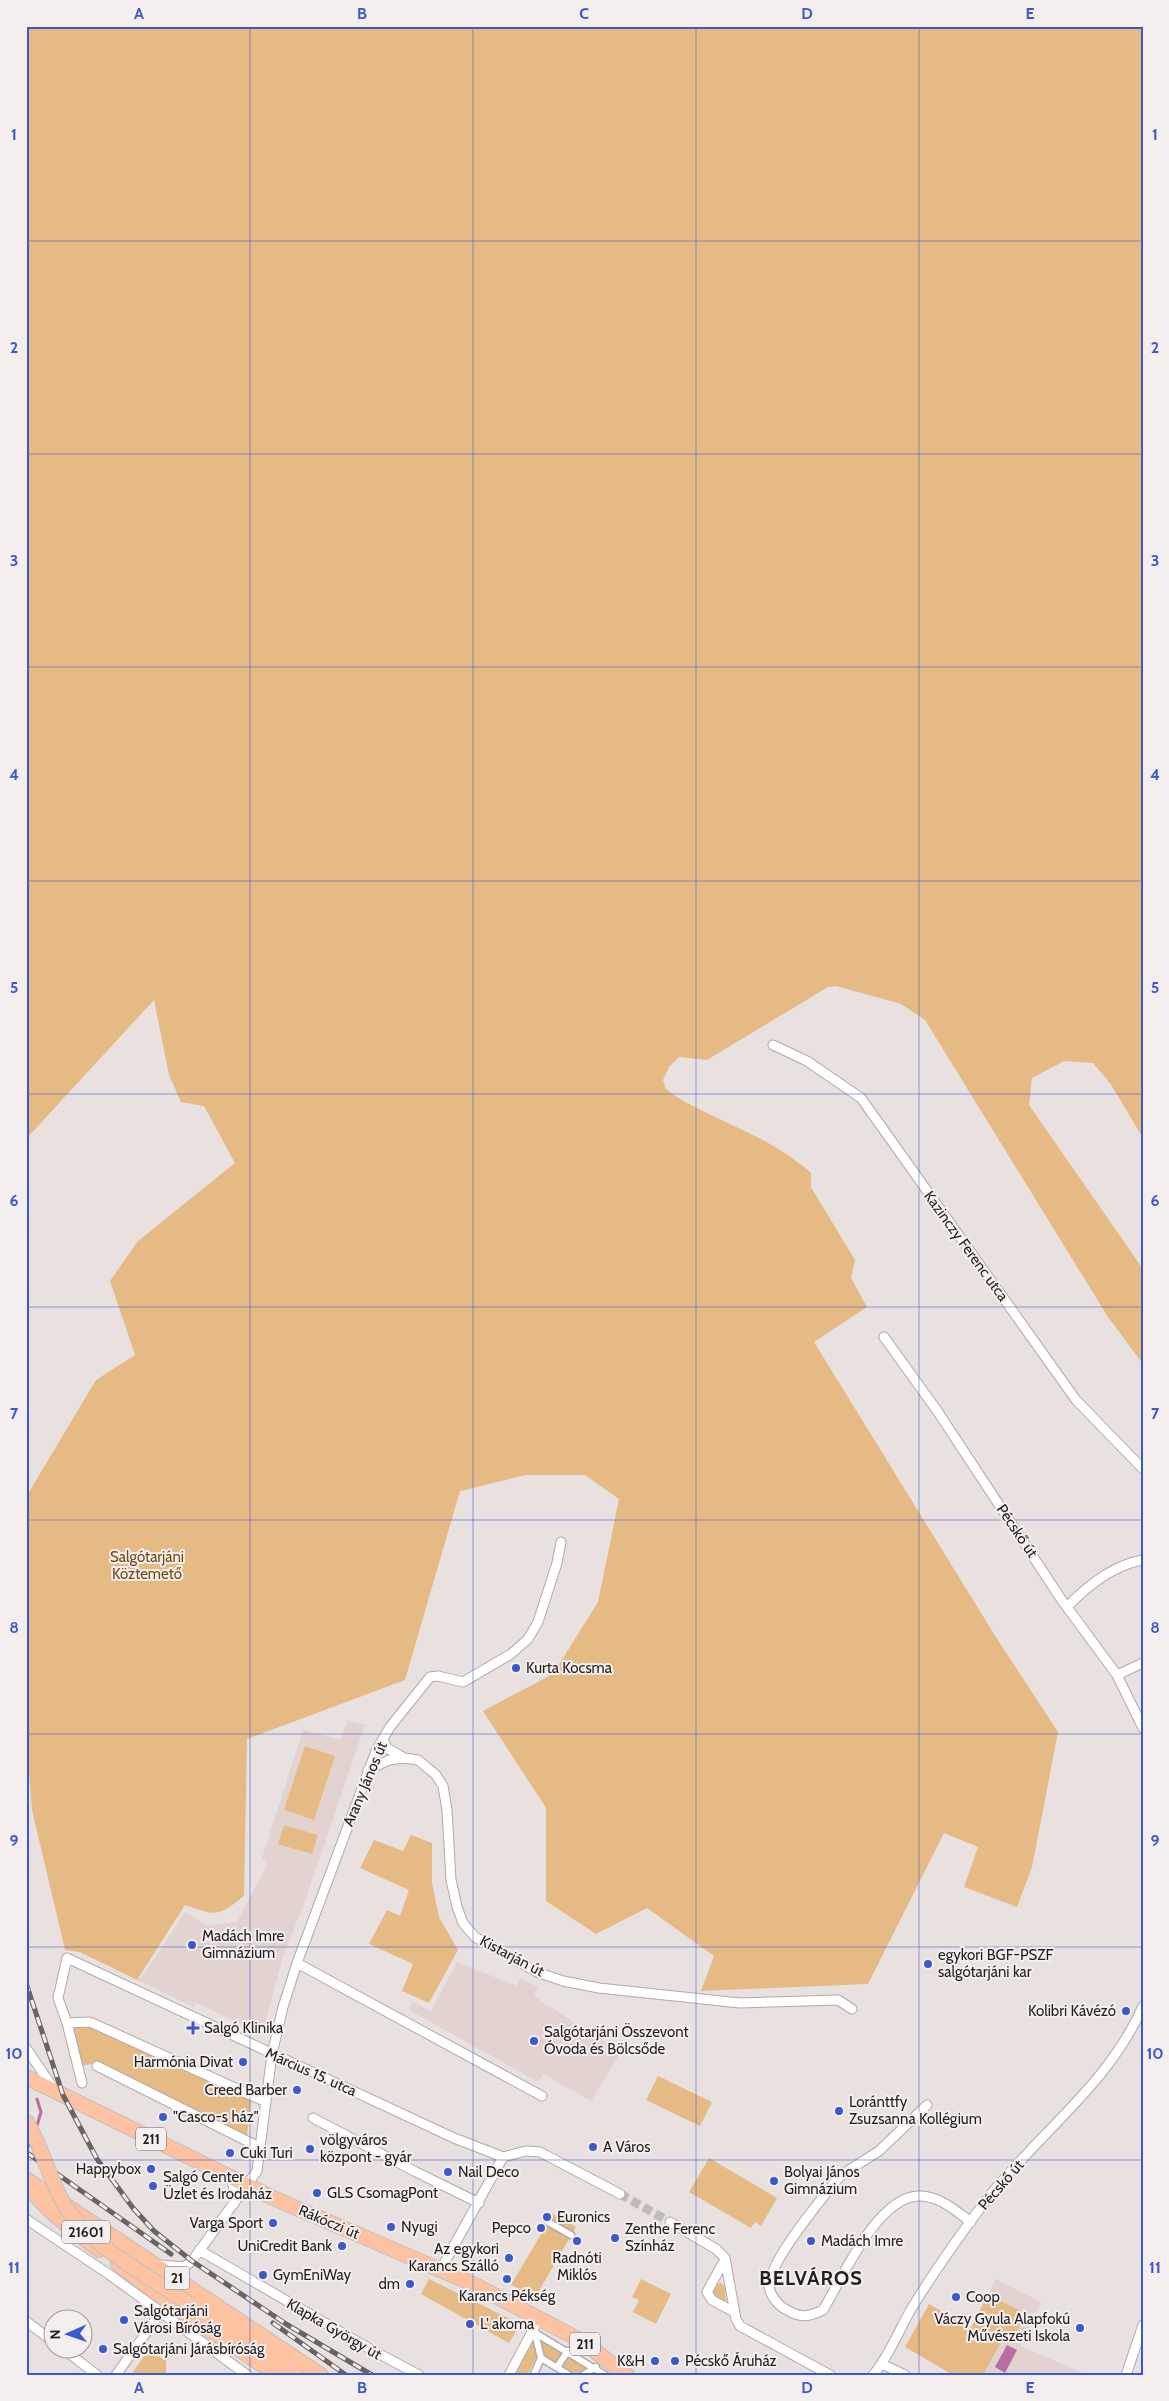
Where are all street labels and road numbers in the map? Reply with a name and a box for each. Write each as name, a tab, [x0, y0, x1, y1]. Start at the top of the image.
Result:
street label: Kazinczy Ferenc utca	[920, 1187, 1012, 1305]
street label: Pécskő út	[993, 1501, 1041, 1561]
street label: Arany János út	[339, 1739, 391, 1829]
street label: Kistarján út	[477, 1932, 547, 1980]
street label: Március 15. utca	[263, 2044, 360, 2100]
road number: 211	[136, 2128, 166, 2150]
street label: Pécskő út	[974, 2156, 1028, 2214]
street label: Rákóczi út	[296, 2201, 362, 2243]
road number: 21601	[62, 2220, 110, 2244]
road number: 21	[164, 2266, 190, 2290]
street label: Klapka György út	[283, 2295, 385, 2363]
road number: 211	[570, 2332, 600, 2356]

